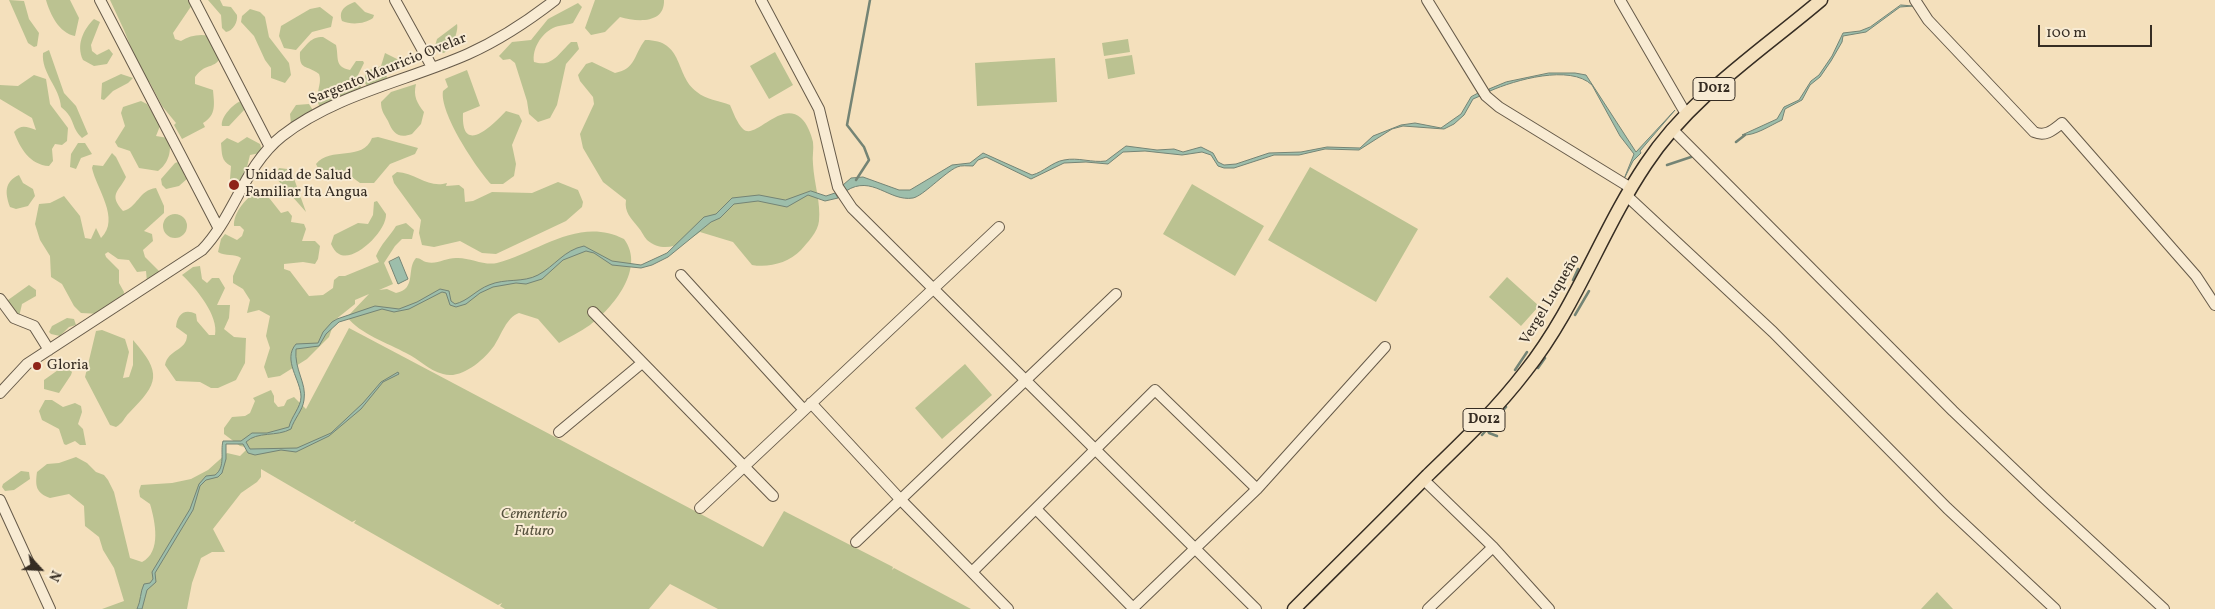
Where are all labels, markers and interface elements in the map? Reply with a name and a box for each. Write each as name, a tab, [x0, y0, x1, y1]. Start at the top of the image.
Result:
scale bar	[2040, 15, 2154, 47]
text: 100 m	[2046, 23, 2086, 44]
street label: Sargento Mauricio Ovelar	[306, 30, 470, 110]
road number: D012	[1693, 78, 1735, 100]
place label: Unidad de Salud Familiar Ita Angua	[245, 167, 368, 202]
marker: Unidad de Salud Familiar Ita Angua	[227, 178, 241, 192]
street label: Vergel Luqueño	[1517, 252, 1585, 348]
place label: Gloria	[47, 357, 89, 375]
marker: Gloria	[31, 360, 43, 372]
road number: D012	[1463, 408, 1505, 432]
park label: Cementerio Futuro	[501, 506, 567, 541]
north arrow	[15, 544, 65, 594]
text: N	[43, 567, 65, 584]

